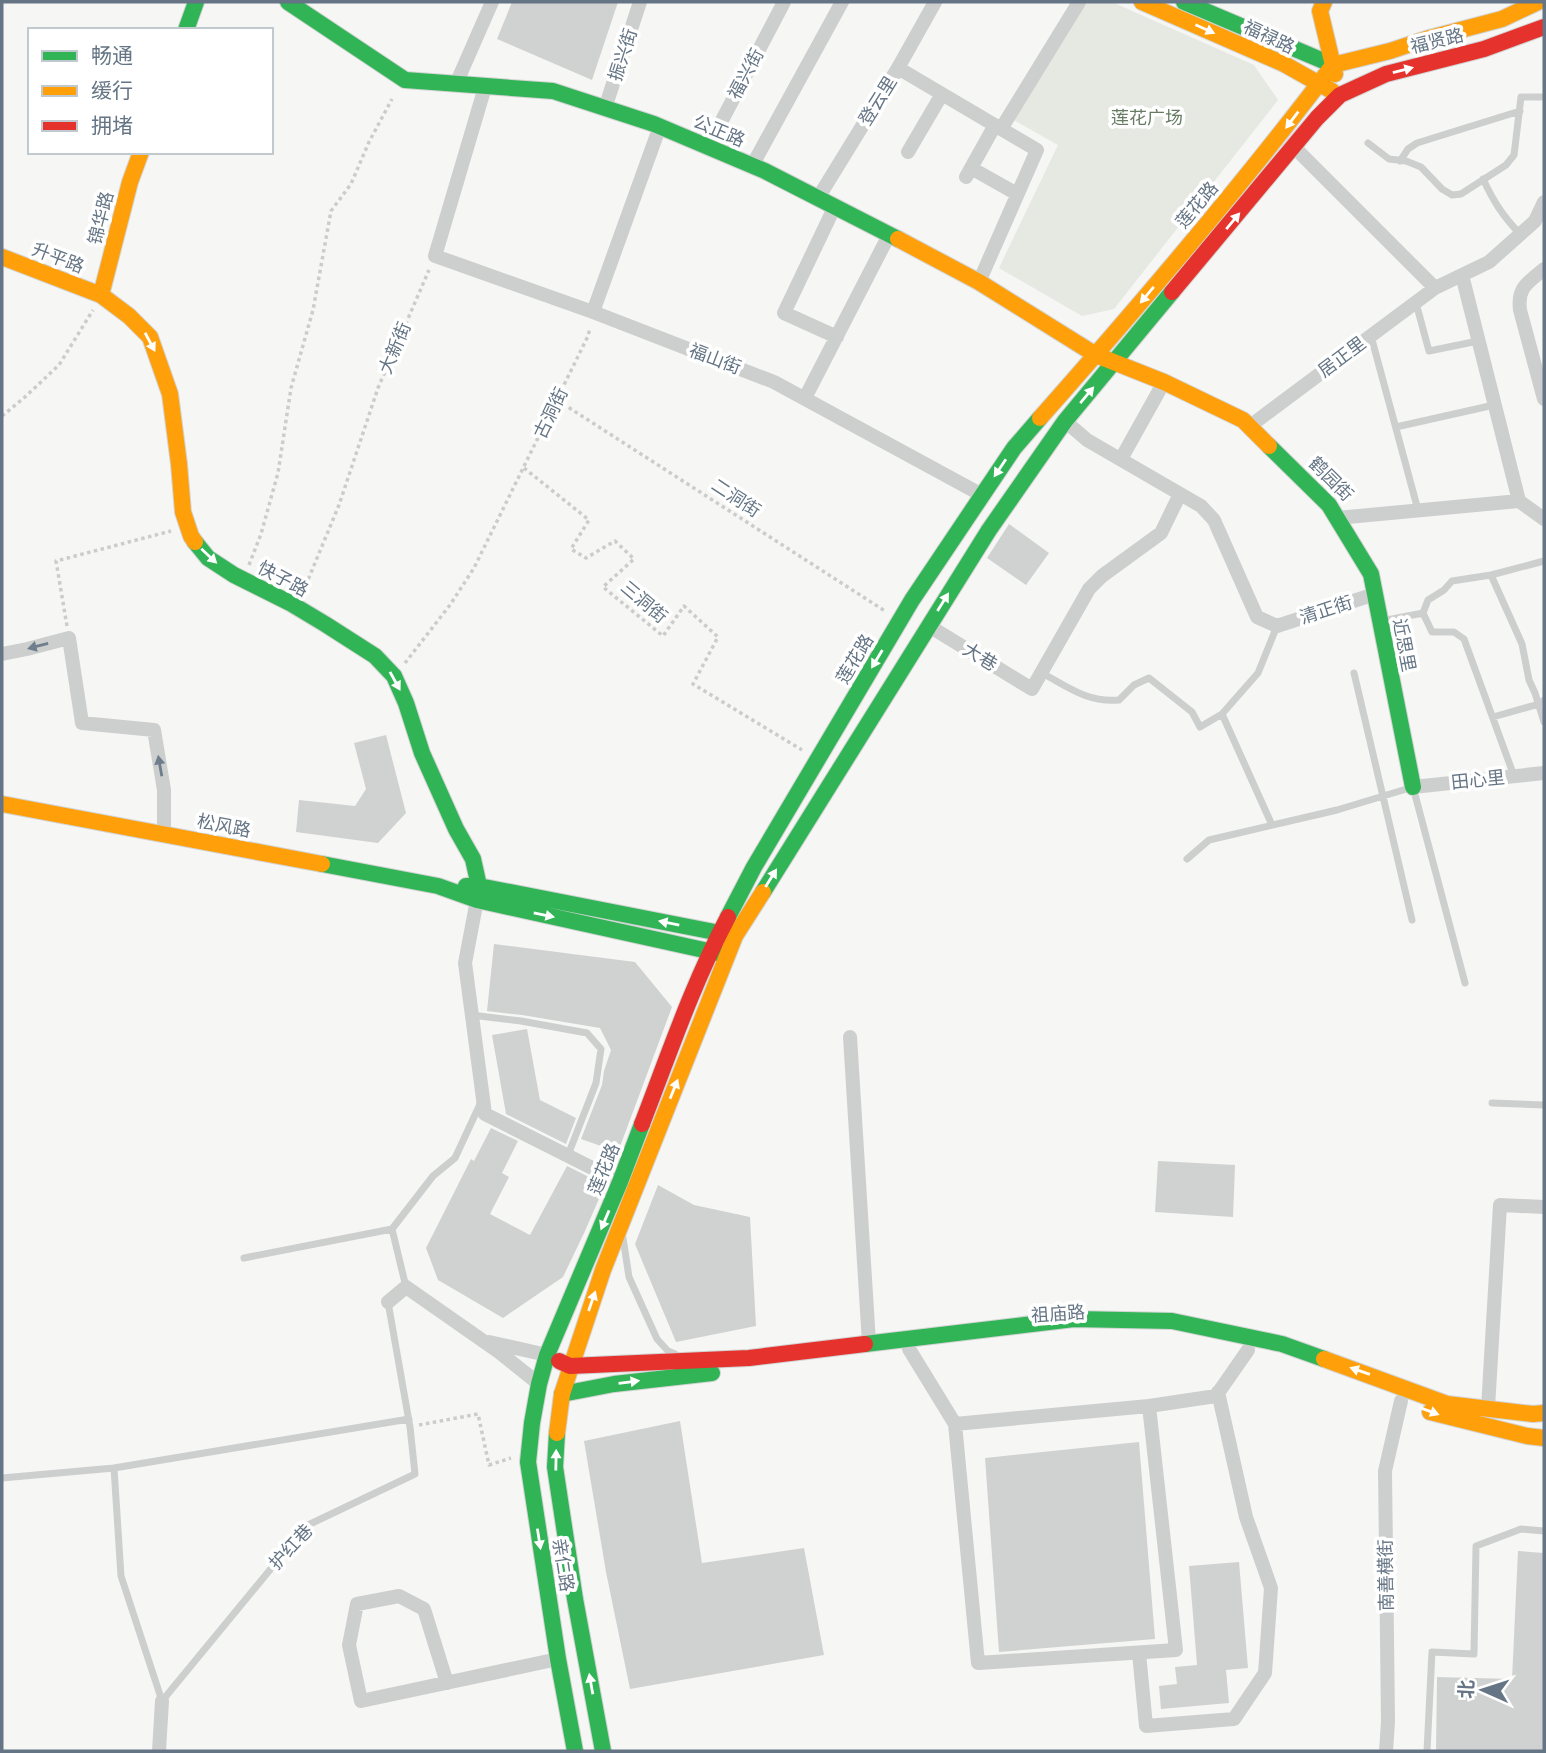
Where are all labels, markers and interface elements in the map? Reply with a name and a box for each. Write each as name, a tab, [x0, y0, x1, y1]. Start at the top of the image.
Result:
street label: 福禄路	[1239, 15, 1299, 59]
one-way arrow	[1195, 23, 1215, 35]
street label: 福贤路	[1408, 23, 1466, 59]
street label: 振兴街	[603, 26, 643, 84]
legend	[28, 28, 273, 154]
text: 畅通	[91, 42, 133, 70]
street label: 福兴街	[723, 45, 769, 103]
one-way arrow	[1392, 64, 1414, 75]
street label: 登云里	[854, 72, 902, 130]
text: 缓行	[91, 77, 133, 105]
park label: 莲花广场	[1111, 106, 1183, 130]
street label: 公正路	[689, 109, 749, 153]
one-way arrow	[1285, 110, 1299, 129]
text: 拥堵	[91, 112, 133, 140]
street label: 莲花路	[1170, 177, 1224, 233]
street label: 锦华路	[83, 189, 119, 247]
one-way arrow	[1225, 212, 1240, 229]
street label: 升平路	[28, 237, 88, 279]
one-way arrow	[1140, 286, 1155, 303]
street label: 大新街	[373, 318, 417, 378]
street label: 居正里	[1313, 331, 1371, 383]
one-way arrow	[143, 332, 155, 352]
street label: 福山街	[685, 338, 745, 380]
street label: 古洞街	[528, 383, 574, 443]
one-way arrow	[1079, 387, 1094, 404]
street label: 鹤园街	[1303, 451, 1359, 507]
one-way arrow	[993, 459, 1007, 477]
street label: 二洞街	[707, 473, 765, 523]
one-way arrow	[200, 548, 218, 564]
street label: 快子路	[254, 556, 312, 602]
street label: 三洞街	[616, 575, 672, 629]
street label: 清正街	[1297, 590, 1355, 630]
one-way arrow	[937, 592, 950, 612]
street label: 近思里	[1387, 616, 1421, 674]
street label: 莲花路	[831, 630, 879, 688]
street label: 大巷	[958, 637, 1002, 677]
one-way arrow	[27, 642, 48, 652]
one-way arrow	[871, 650, 883, 669]
one-way arrow	[389, 672, 401, 691]
one-way arrow	[154, 755, 165, 777]
street label: 田心里	[1450, 765, 1506, 795]
street label: 松风路	[195, 809, 253, 843]
one-way arrow	[765, 869, 778, 888]
one-way arrow	[533, 910, 555, 921]
one-way arrow	[658, 917, 680, 928]
one-way arrow	[669, 1079, 680, 1100]
street label: 莲花路	[583, 1139, 625, 1199]
one-way arrow	[599, 1210, 610, 1231]
one-way arrow	[587, 1291, 598, 1312]
street label: 祖庙路	[1030, 1300, 1086, 1328]
one-way arrow	[1349, 1365, 1370, 1376]
one-way arrow	[618, 1377, 640, 1388]
one-way arrow	[1419, 1406, 1440, 1417]
one-way arrow	[550, 1448, 562, 1470]
street label: 护红巷	[264, 1519, 318, 1575]
one-way arrow	[534, 1528, 545, 1550]
street label: 亲仁路	[547, 1536, 579, 1594]
street label: 南善横街	[1373, 1539, 1399, 1611]
north arrow	[1448, 1655, 1518, 1725]
one-way arrow	[585, 1673, 596, 1695]
text: 北	[1454, 1679, 1480, 1699]

